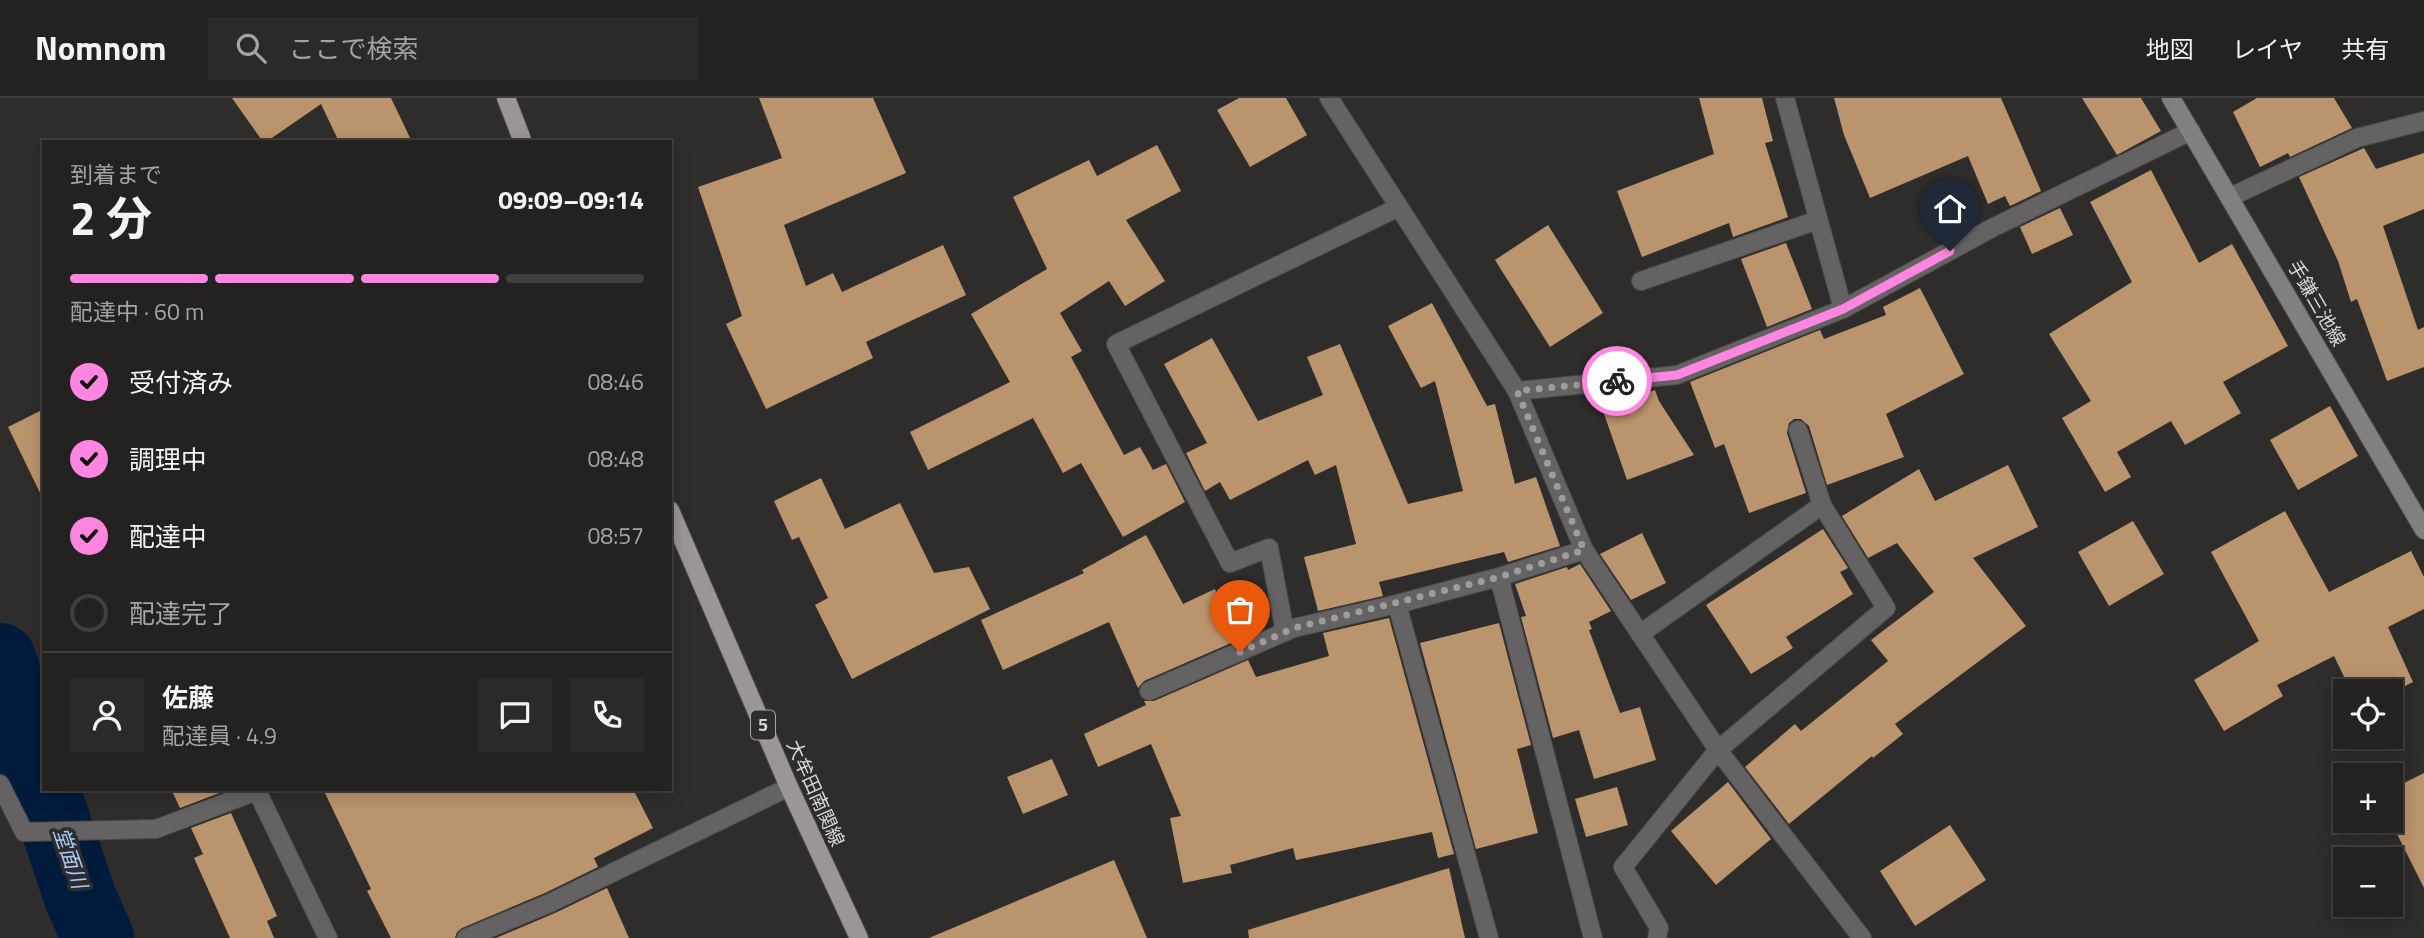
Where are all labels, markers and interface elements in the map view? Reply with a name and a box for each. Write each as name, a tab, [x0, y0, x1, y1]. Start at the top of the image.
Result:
search box	[208, 17, 698, 80]
text: Nomnom	[35, 23, 166, 73]
icon: search	[232, 29, 270, 67]
text: ここで検索	[288, 29, 418, 68]
text: 地図	[2146, 31, 2194, 67]
text: レイヤ	[2232, 31, 2303, 67]
text: 共有	[2341, 31, 2389, 67]
text: 到着まで	[70, 157, 162, 192]
pin	[1920, 179, 1980, 251]
text: 09:09–09:14	[498, 180, 644, 219]
text: 2 分	[70, 183, 152, 253]
icon: home	[1931, 190, 1969, 228]
street label: 手鎌三池線	[2281, 254, 2354, 351]
text: 配達中 · 60 m	[70, 294, 204, 329]
courier	[1582, 346, 1652, 416]
icon: bike	[1598, 362, 1636, 400]
icon: check	[70, 363, 108, 401]
text: 受付済み	[129, 363, 233, 402]
text: 08:46	[587, 364, 644, 399]
icon: check	[70, 440, 108, 478]
text: 調理中	[129, 440, 207, 479]
text: 08:48	[587, 441, 644, 476]
icon: check	[70, 517, 108, 555]
text: 配達中	[129, 517, 207, 556]
text: 08:57	[587, 518, 644, 553]
pin	[1210, 580, 1270, 652]
icon: bag	[1221, 591, 1259, 629]
text: 配達完了	[129, 594, 233, 633]
button: person	[70, 678, 144, 752]
text: 佐藤	[162, 678, 214, 717]
button: chat	[478, 678, 552, 752]
button: phone	[570, 678, 644, 752]
map controls	[2333, 679, 2403, 917]
button: locate	[2333, 679, 2403, 749]
road number: 5	[751, 710, 775, 740]
text: 配達員 · 4.9	[162, 718, 277, 753]
street label: 大牟田南関線	[780, 735, 853, 851]
button: +	[2333, 763, 2403, 833]
water label: 堂面川	[46, 823, 97, 895]
button: −	[2333, 847, 2403, 917]

